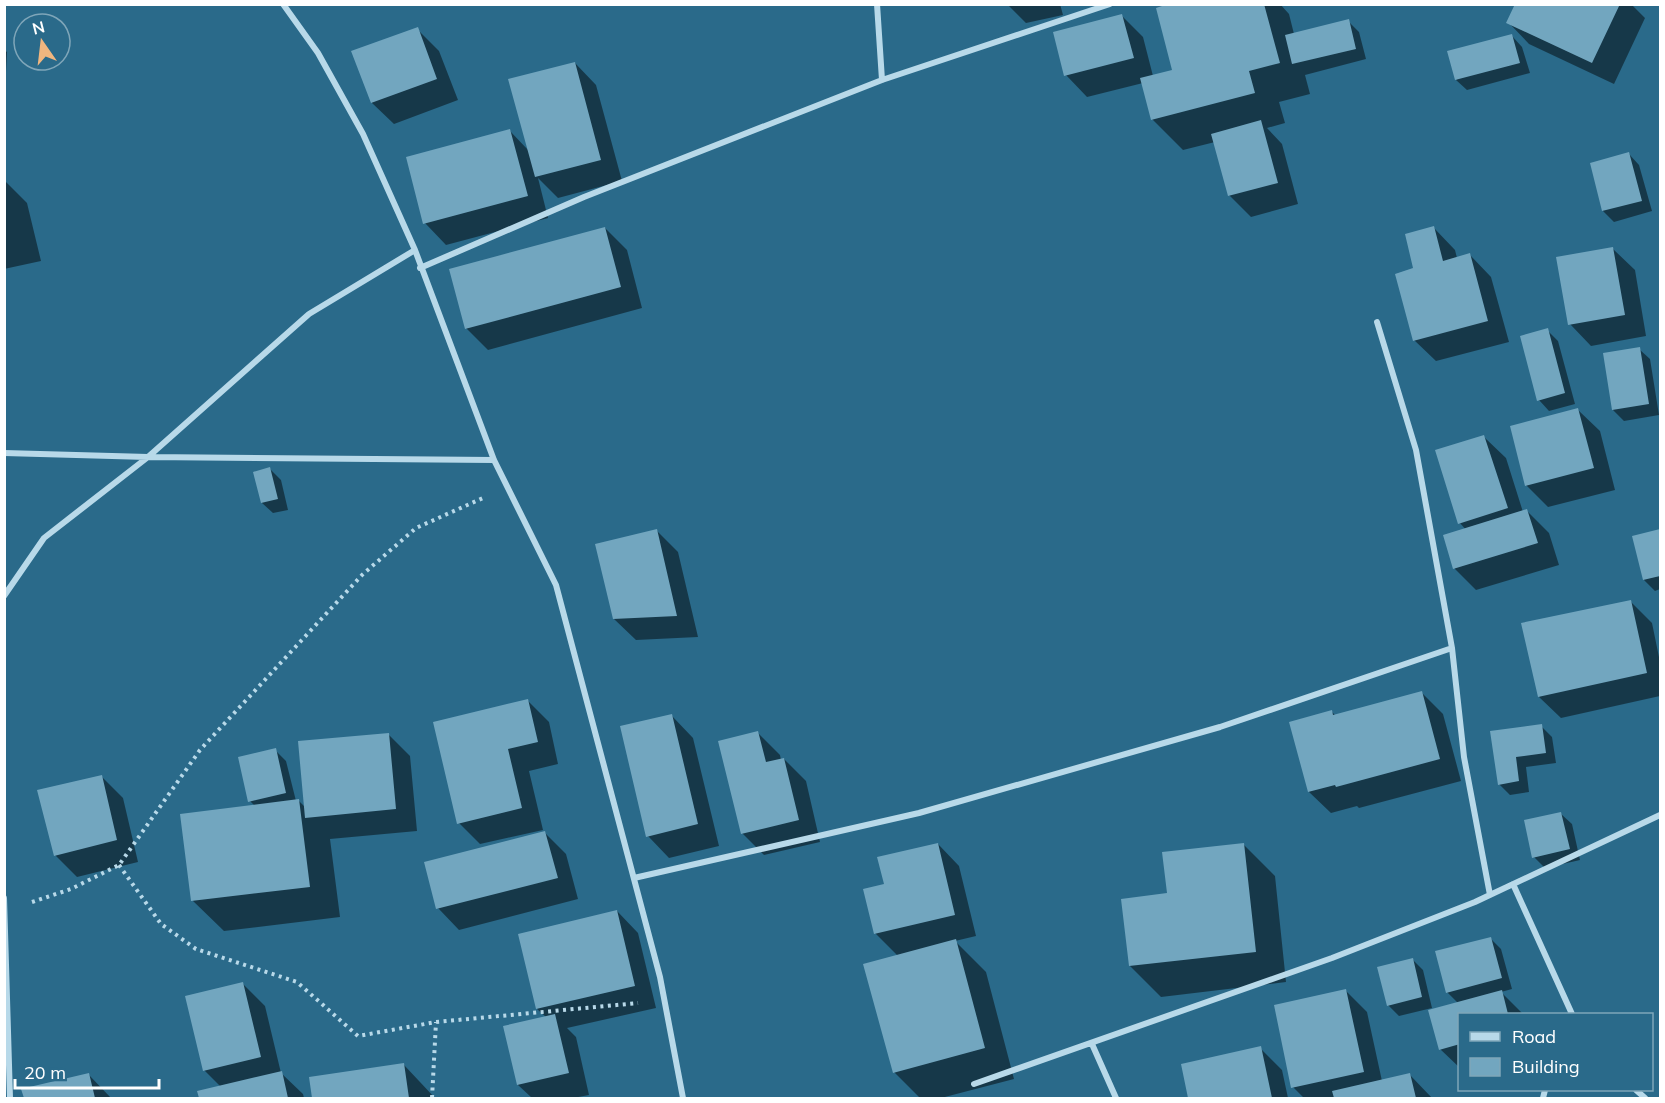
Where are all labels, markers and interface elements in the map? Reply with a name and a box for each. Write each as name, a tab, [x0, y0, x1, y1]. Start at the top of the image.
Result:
north arrow	[12, 12, 72, 72]
text: N	[30, 16, 47, 39]
legend	[1458, 1013, 1653, 1091]
text: Road	[1512, 1025, 1556, 1048]
scale bar	[15, 1052, 159, 1090]
text: Building	[1512, 1055, 1580, 1078]
text: 20 m	[24, 1061, 66, 1084]

